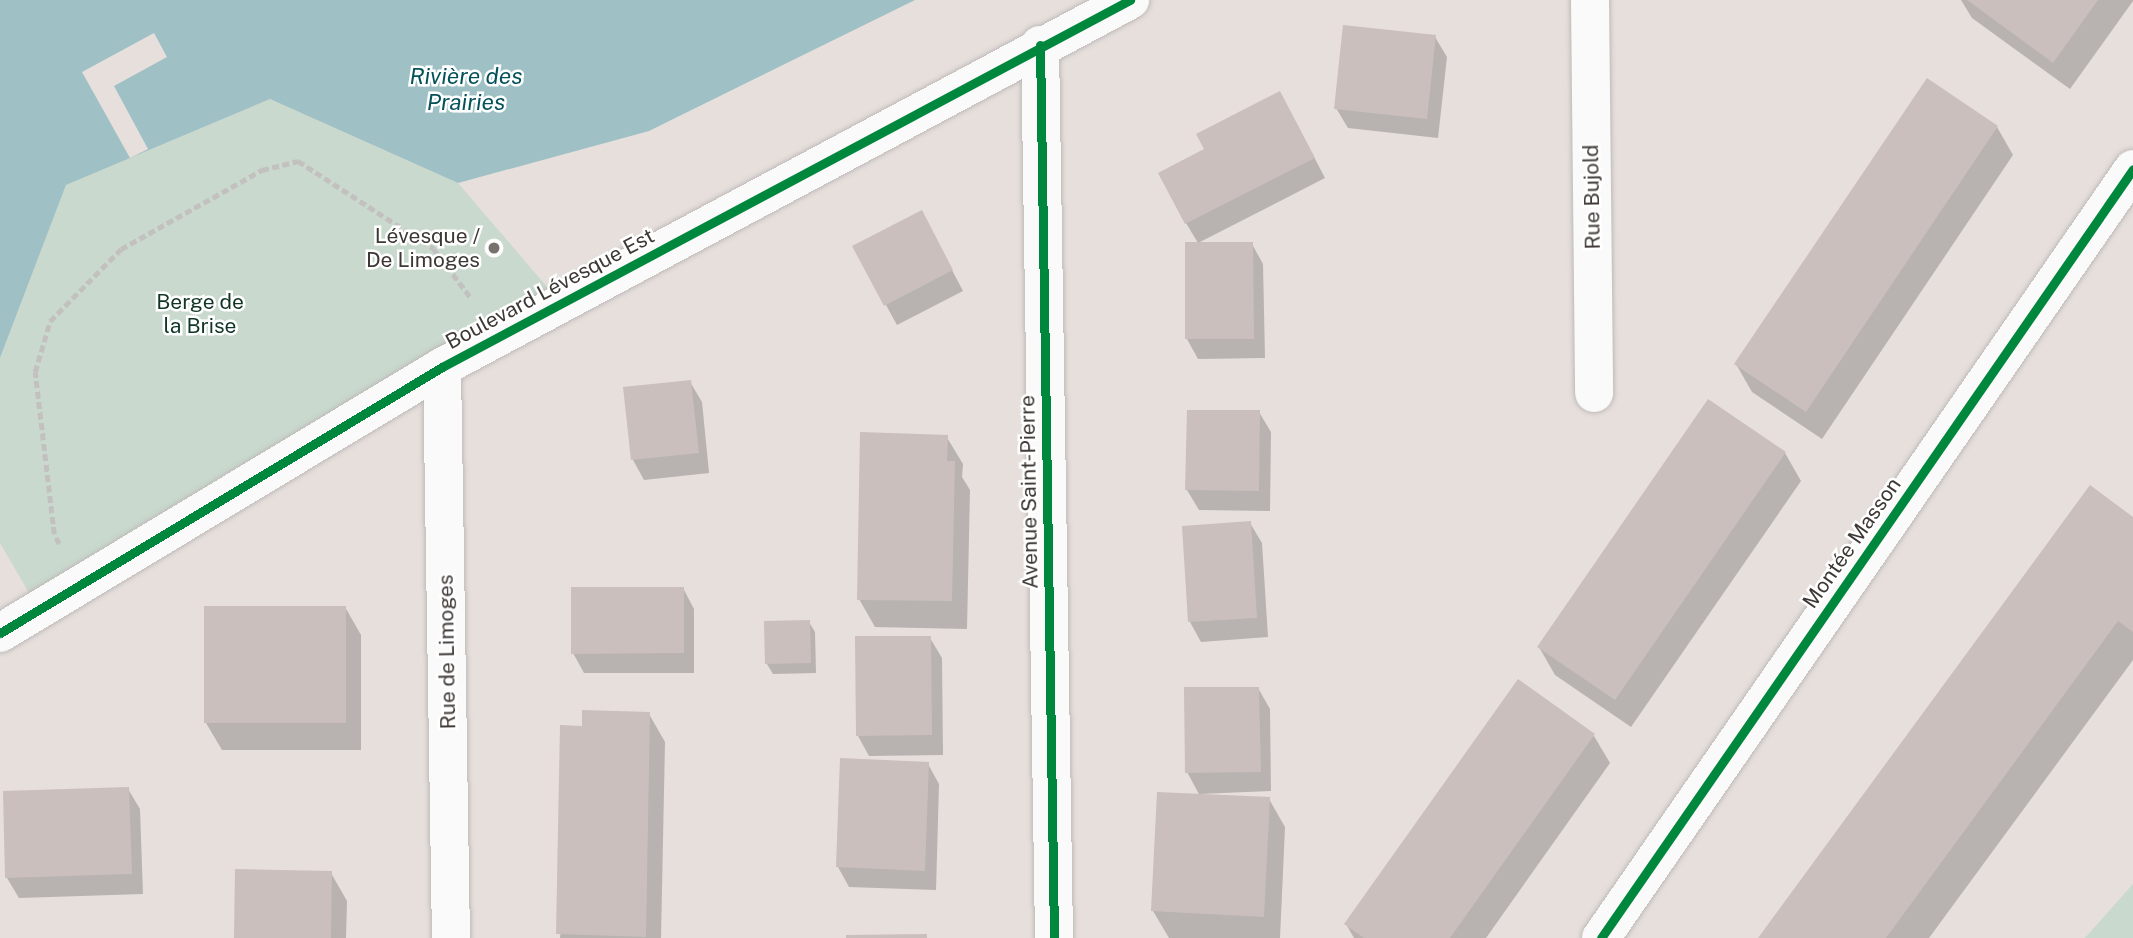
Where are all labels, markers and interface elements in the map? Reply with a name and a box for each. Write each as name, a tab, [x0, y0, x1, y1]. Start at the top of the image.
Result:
water label: Rivière des Prairies	[409, 62, 523, 116]
street label: Rue Bujold	[1578, 144, 1606, 250]
place label: Lévesque / De Limoges	[366, 223, 480, 273]
street label: Boulevard Lévesque Est	[441, 223, 659, 355]
marker: Lévesque / De Limoges	[486, 240, 502, 256]
park label: Berge de la Brise	[156, 289, 244, 339]
street label: Avenue Saint-Pierre	[1015, 395, 1043, 589]
street label: Montée Masson	[1798, 473, 1906, 613]
street label: Rue de Limoges	[433, 574, 461, 730]

